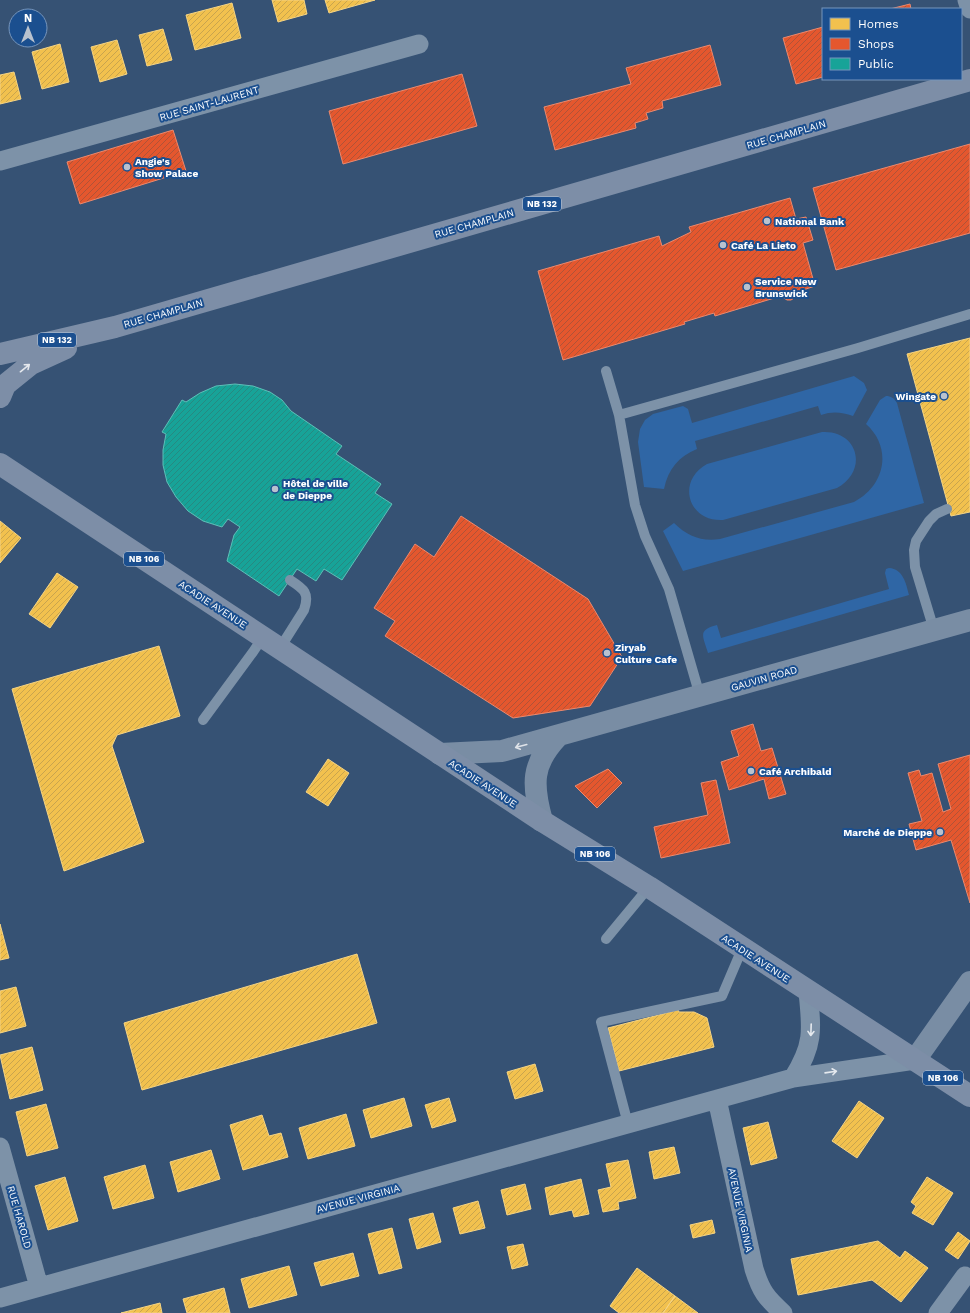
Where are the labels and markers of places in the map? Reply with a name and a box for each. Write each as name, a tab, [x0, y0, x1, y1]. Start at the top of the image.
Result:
place label: Angie's Show Palace	[135, 156, 198, 179]
marker: Angie's Show Palace	[122, 162, 132, 172]
marker: National Bank	[762, 216, 772, 226]
place label: National Bank	[775, 216, 845, 227]
marker: Café La Lieto	[718, 240, 728, 250]
place label: Café La Lieto	[731, 240, 796, 251]
place label: Service New Brunswick	[755, 276, 816, 299]
marker: Service New Brunswick	[742, 282, 752, 292]
place label: Wingate	[896, 391, 936, 402]
marker: Wingate	[939, 391, 949, 401]
place label: Hôtel de ville de Dieppe	[283, 478, 348, 501]
marker: Hôtel de ville de Dieppe	[270, 484, 280, 494]
place label: Ziryab Culture Cafe	[615, 642, 677, 665]
marker: Ziryab Culture Cafe	[602, 648, 612, 658]
marker: Café Archibald	[746, 766, 756, 776]
place label: Café Archibald	[759, 766, 831, 777]
place label: Marché de Dieppe	[843, 827, 932, 838]
marker: Marché de Dieppe	[935, 827, 945, 837]

